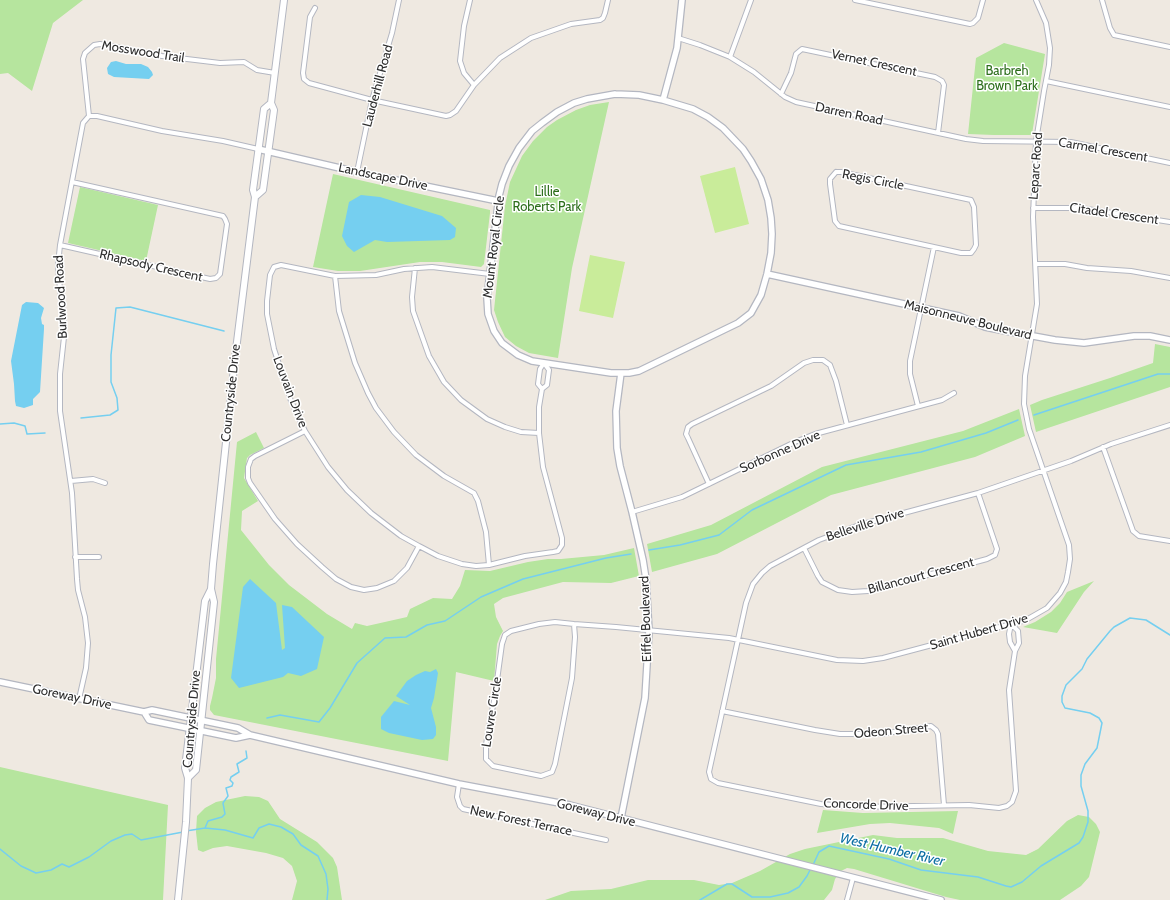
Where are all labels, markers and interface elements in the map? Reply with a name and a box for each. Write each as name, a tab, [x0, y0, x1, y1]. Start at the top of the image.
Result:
street label: Mosswood Trail	[100, 38, 186, 66]
street label: Lauderhill Road	[360, 43, 396, 129]
street label: Vernet Crescent	[830, 46, 918, 80]
park label: Barbreh Brown Park	[976, 63, 1038, 94]
street label: Darren Road	[814, 99, 884, 129]
street label: Leparc Road	[1026, 132, 1046, 200]
street label: Carmel Crescent	[1057, 134, 1149, 166]
street label: Landscape Drive	[337, 160, 429, 194]
street label: Regis Circle	[841, 166, 905, 194]
park label: Lillie Roberts Park	[513, 184, 581, 215]
street label: Mount Royal Circle	[480, 195, 508, 299]
street label: Citadel Crescent	[1069, 200, 1159, 228]
street label: Rhapsody Crescent	[98, 247, 204, 285]
street label: Burlwood Road	[51, 255, 71, 339]
street label: Maisonneuve Boulevard	[903, 297, 1033, 343]
street label: Countryside Drive	[218, 343, 244, 443]
street label: Louvain Drive	[269, 354, 311, 430]
street label: Sorbonne Drive	[737, 427, 823, 477]
street label: Belleville Drive	[824, 505, 906, 545]
street label: Billancourt Crescent	[866, 554, 976, 598]
street label: Eiffel Boulevard	[637, 576, 655, 662]
street label: Saint Hubert Drive	[928, 611, 1030, 653]
street label: Countryside Drive	[180, 669, 204, 769]
street label: Louvre Circle	[479, 676, 505, 748]
street label: Goreway Drive	[31, 681, 113, 713]
street label: Odeon Street	[853, 720, 929, 742]
street label: Goreway Drive	[555, 796, 637, 830]
street label: Concorde Drive	[823, 796, 909, 814]
street label: New Forest Terrace	[469, 803, 573, 839]
water label: West Humber River	[838, 830, 946, 870]

